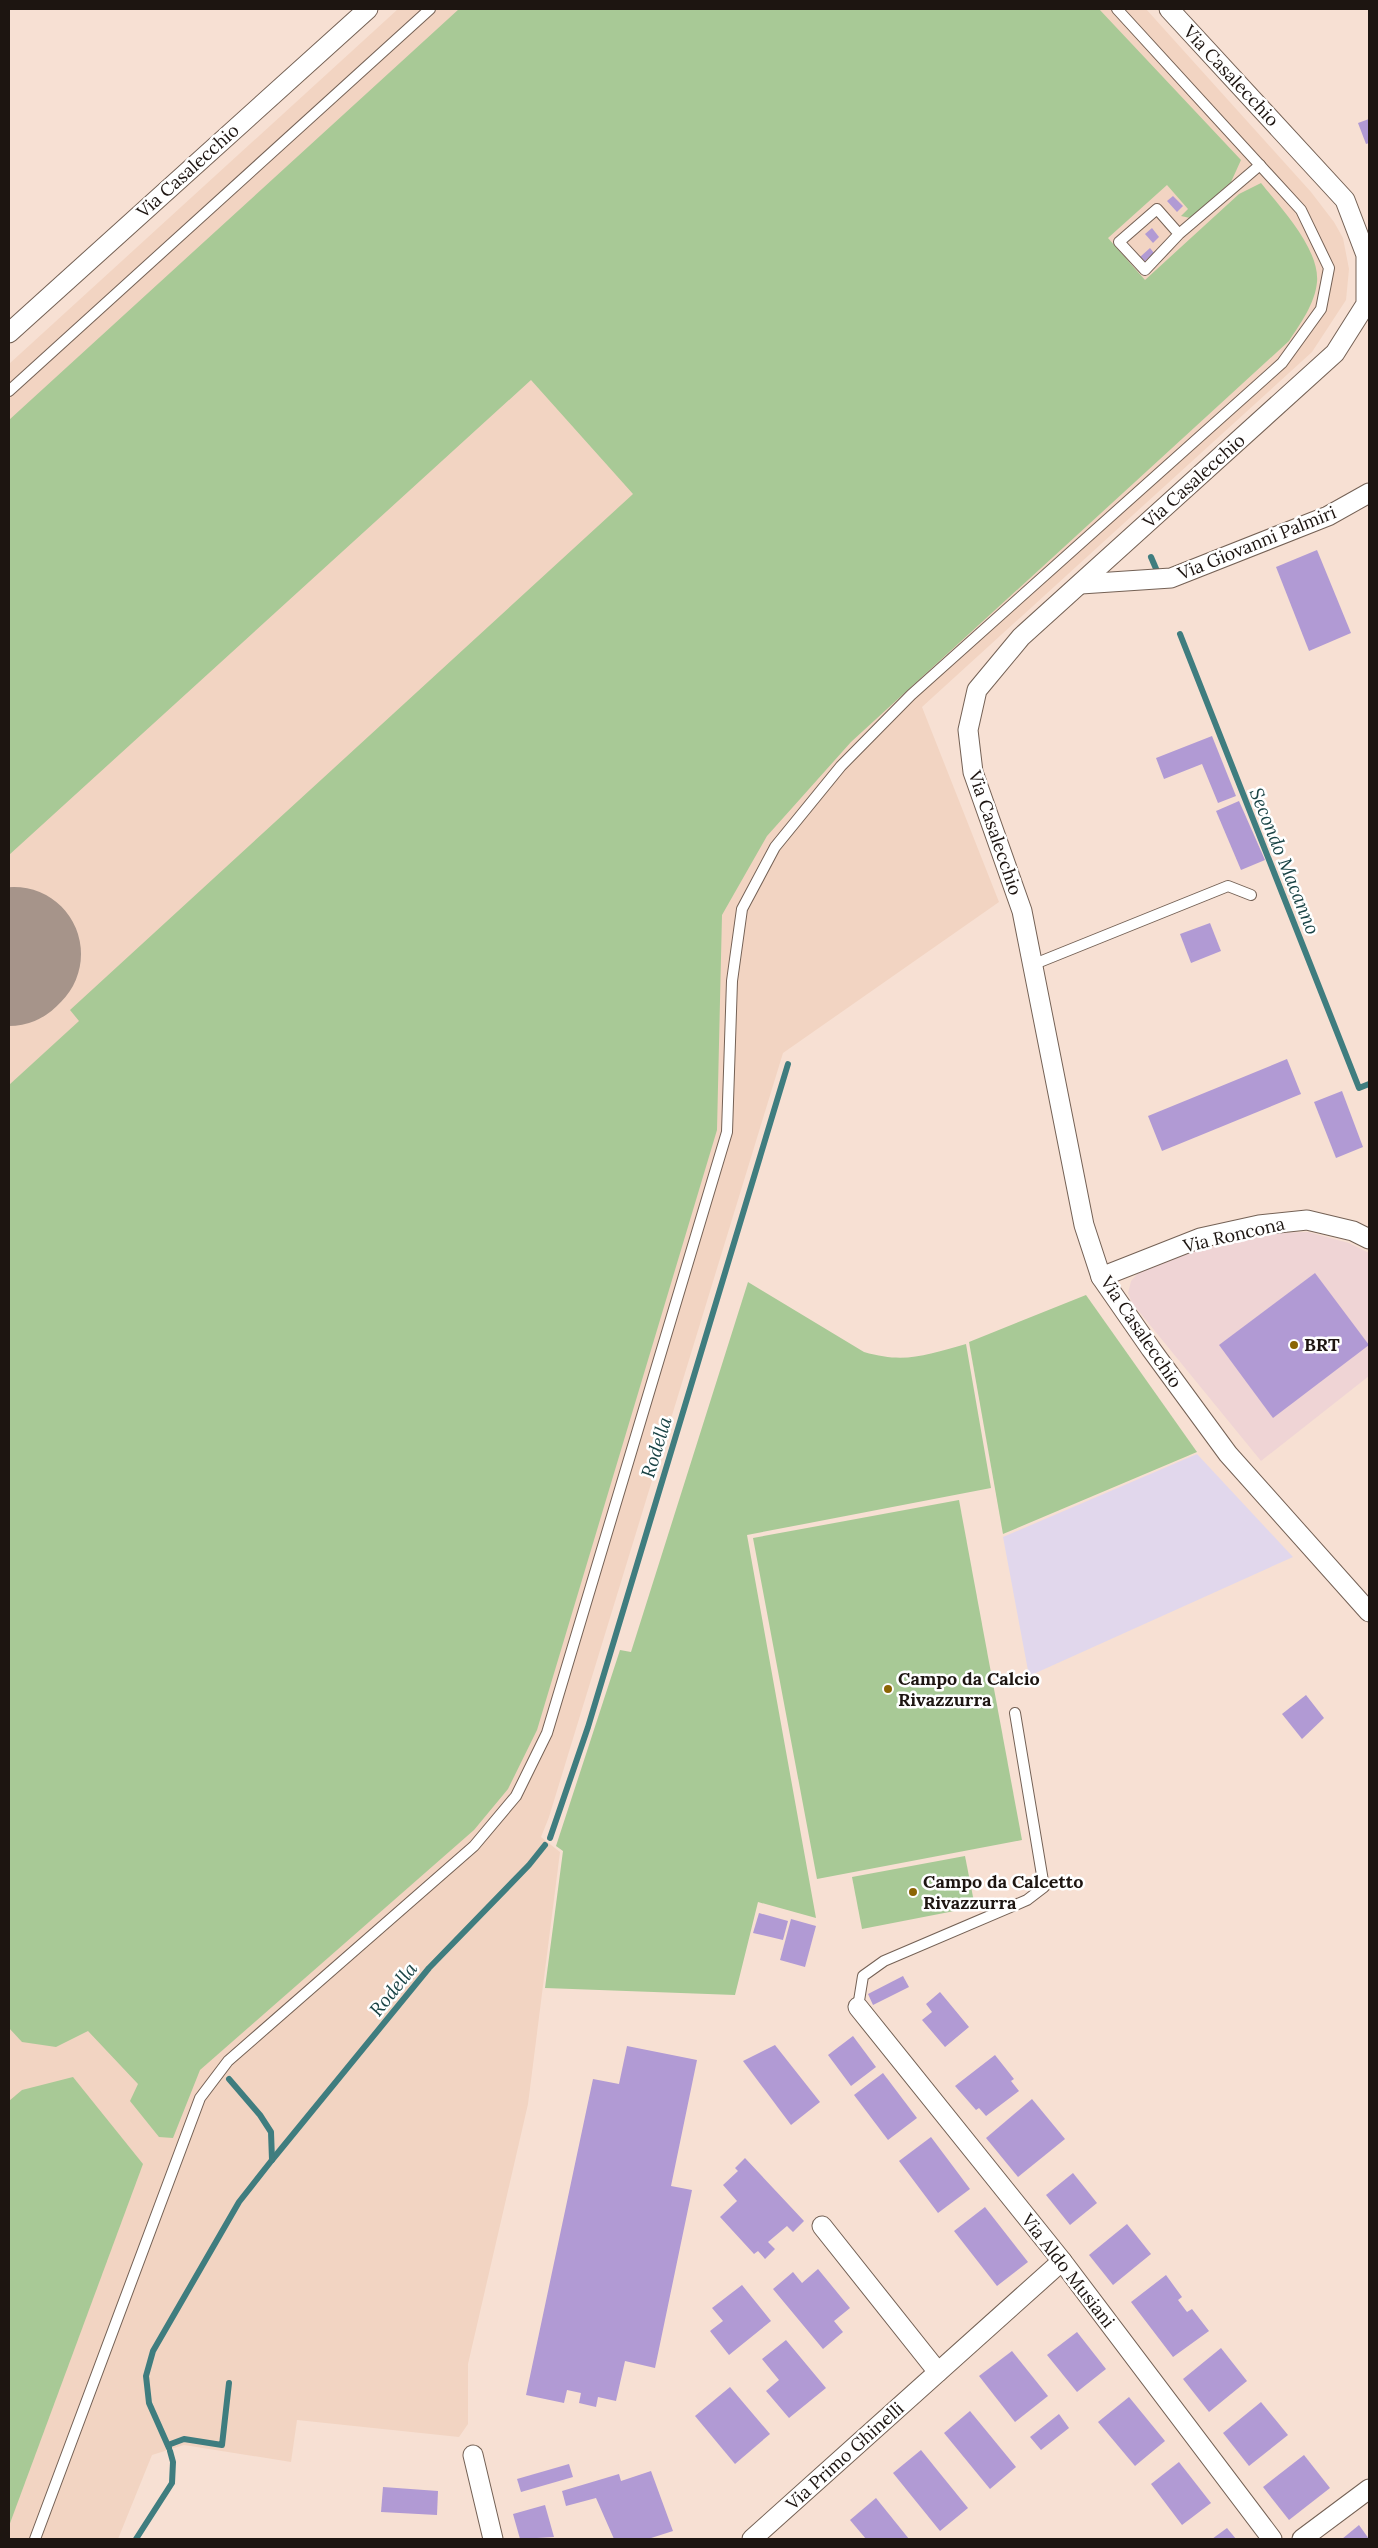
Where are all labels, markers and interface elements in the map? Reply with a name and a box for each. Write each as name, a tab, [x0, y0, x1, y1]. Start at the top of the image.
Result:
street label: Via Casalecchio	[1178, 20, 1284, 131]
street label: Via Casalecchio	[131, 119, 244, 223]
street label: Via Casalecchio	[1137, 429, 1250, 533]
street label: Via Giovanni Palmiri	[1173, 500, 1339, 585]
street label: Via Casalecchio	[963, 767, 1028, 898]
water label: Secondo Macanno	[1245, 784, 1325, 938]
street label: Via Roncona	[1180, 1212, 1287, 1258]
street label: Via Casalecchio	[1095, 1271, 1187, 1392]
place label: BRT	[1304, 1333, 1340, 1356]
marker: BRT	[1288, 1339, 1300, 1351]
water label: Rodella	[635, 1413, 677, 1480]
place label: Campo da Calcio Rivazzurra	[898, 1667, 1040, 1711]
marker: Campo da Calcio Rivazzurra	[882, 1683, 894, 1695]
place label: Campo da Calcetto Rivazzurra	[923, 1870, 1083, 1914]
marker: Campo da Calcetto Rivazzurra	[907, 1886, 919, 1898]
water label: Rodella	[364, 1957, 422, 2021]
street label: Via Aldo Musiani	[1016, 2208, 1120, 2332]
street label: Via Primo Ghinelli	[780, 2397, 908, 2515]

